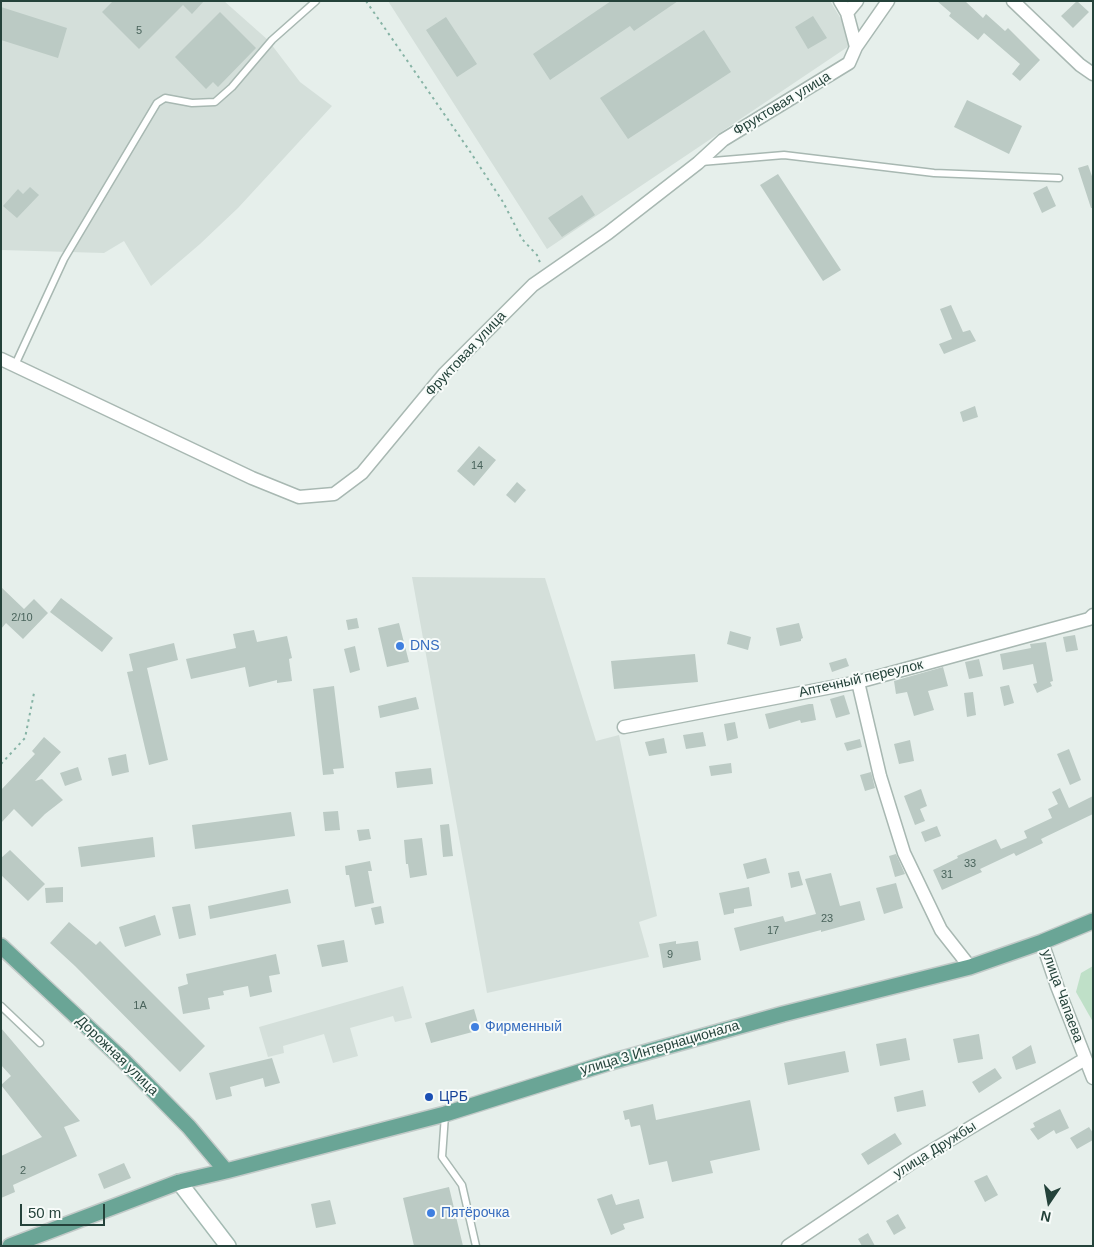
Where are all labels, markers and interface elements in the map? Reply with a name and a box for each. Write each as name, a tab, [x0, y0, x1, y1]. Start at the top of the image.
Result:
house number: 5	[136, 24, 142, 38]
street label: Фруктовая улица	[730, 68, 834, 140]
street label: Фруктовая улица	[422, 308, 510, 400]
house number: 14	[471, 459, 483, 473]
house number: 2/10	[11, 611, 33, 625]
place label: DNS	[410, 638, 440, 654]
marker: DNS	[394, 640, 406, 652]
street label: Аптечный переулок	[797, 657, 925, 701]
house number: 33	[964, 857, 976, 871]
house number: 31	[941, 868, 953, 882]
house number: 23	[821, 912, 833, 926]
house number: 17	[767, 924, 779, 938]
street label: улица Чапаева	[1037, 947, 1087, 1045]
house number: 9	[667, 948, 673, 962]
house number: 1А	[133, 999, 147, 1013]
street label: Дорожная улица	[72, 1013, 162, 1099]
street label: улица 3 Интернационала	[579, 1017, 741, 1079]
place label: Фирменный	[485, 1019, 562, 1035]
marker: Фирменный	[469, 1021, 481, 1033]
place label: ЦРБ	[439, 1089, 468, 1105]
marker: ЦРБ	[423, 1091, 435, 1103]
street label: улица Дружбы	[891, 1118, 979, 1182]
house number: 2	[20, 1164, 26, 1178]
north arrow	[1024, 1177, 1074, 1227]
scale bar	[22, 1194, 108, 1226]
text: 50 m	[28, 1204, 61, 1221]
place label: Пятёрочка	[441, 1205, 510, 1221]
marker: Пятёрочка	[425, 1207, 437, 1219]
text: N	[1039, 1208, 1052, 1226]

